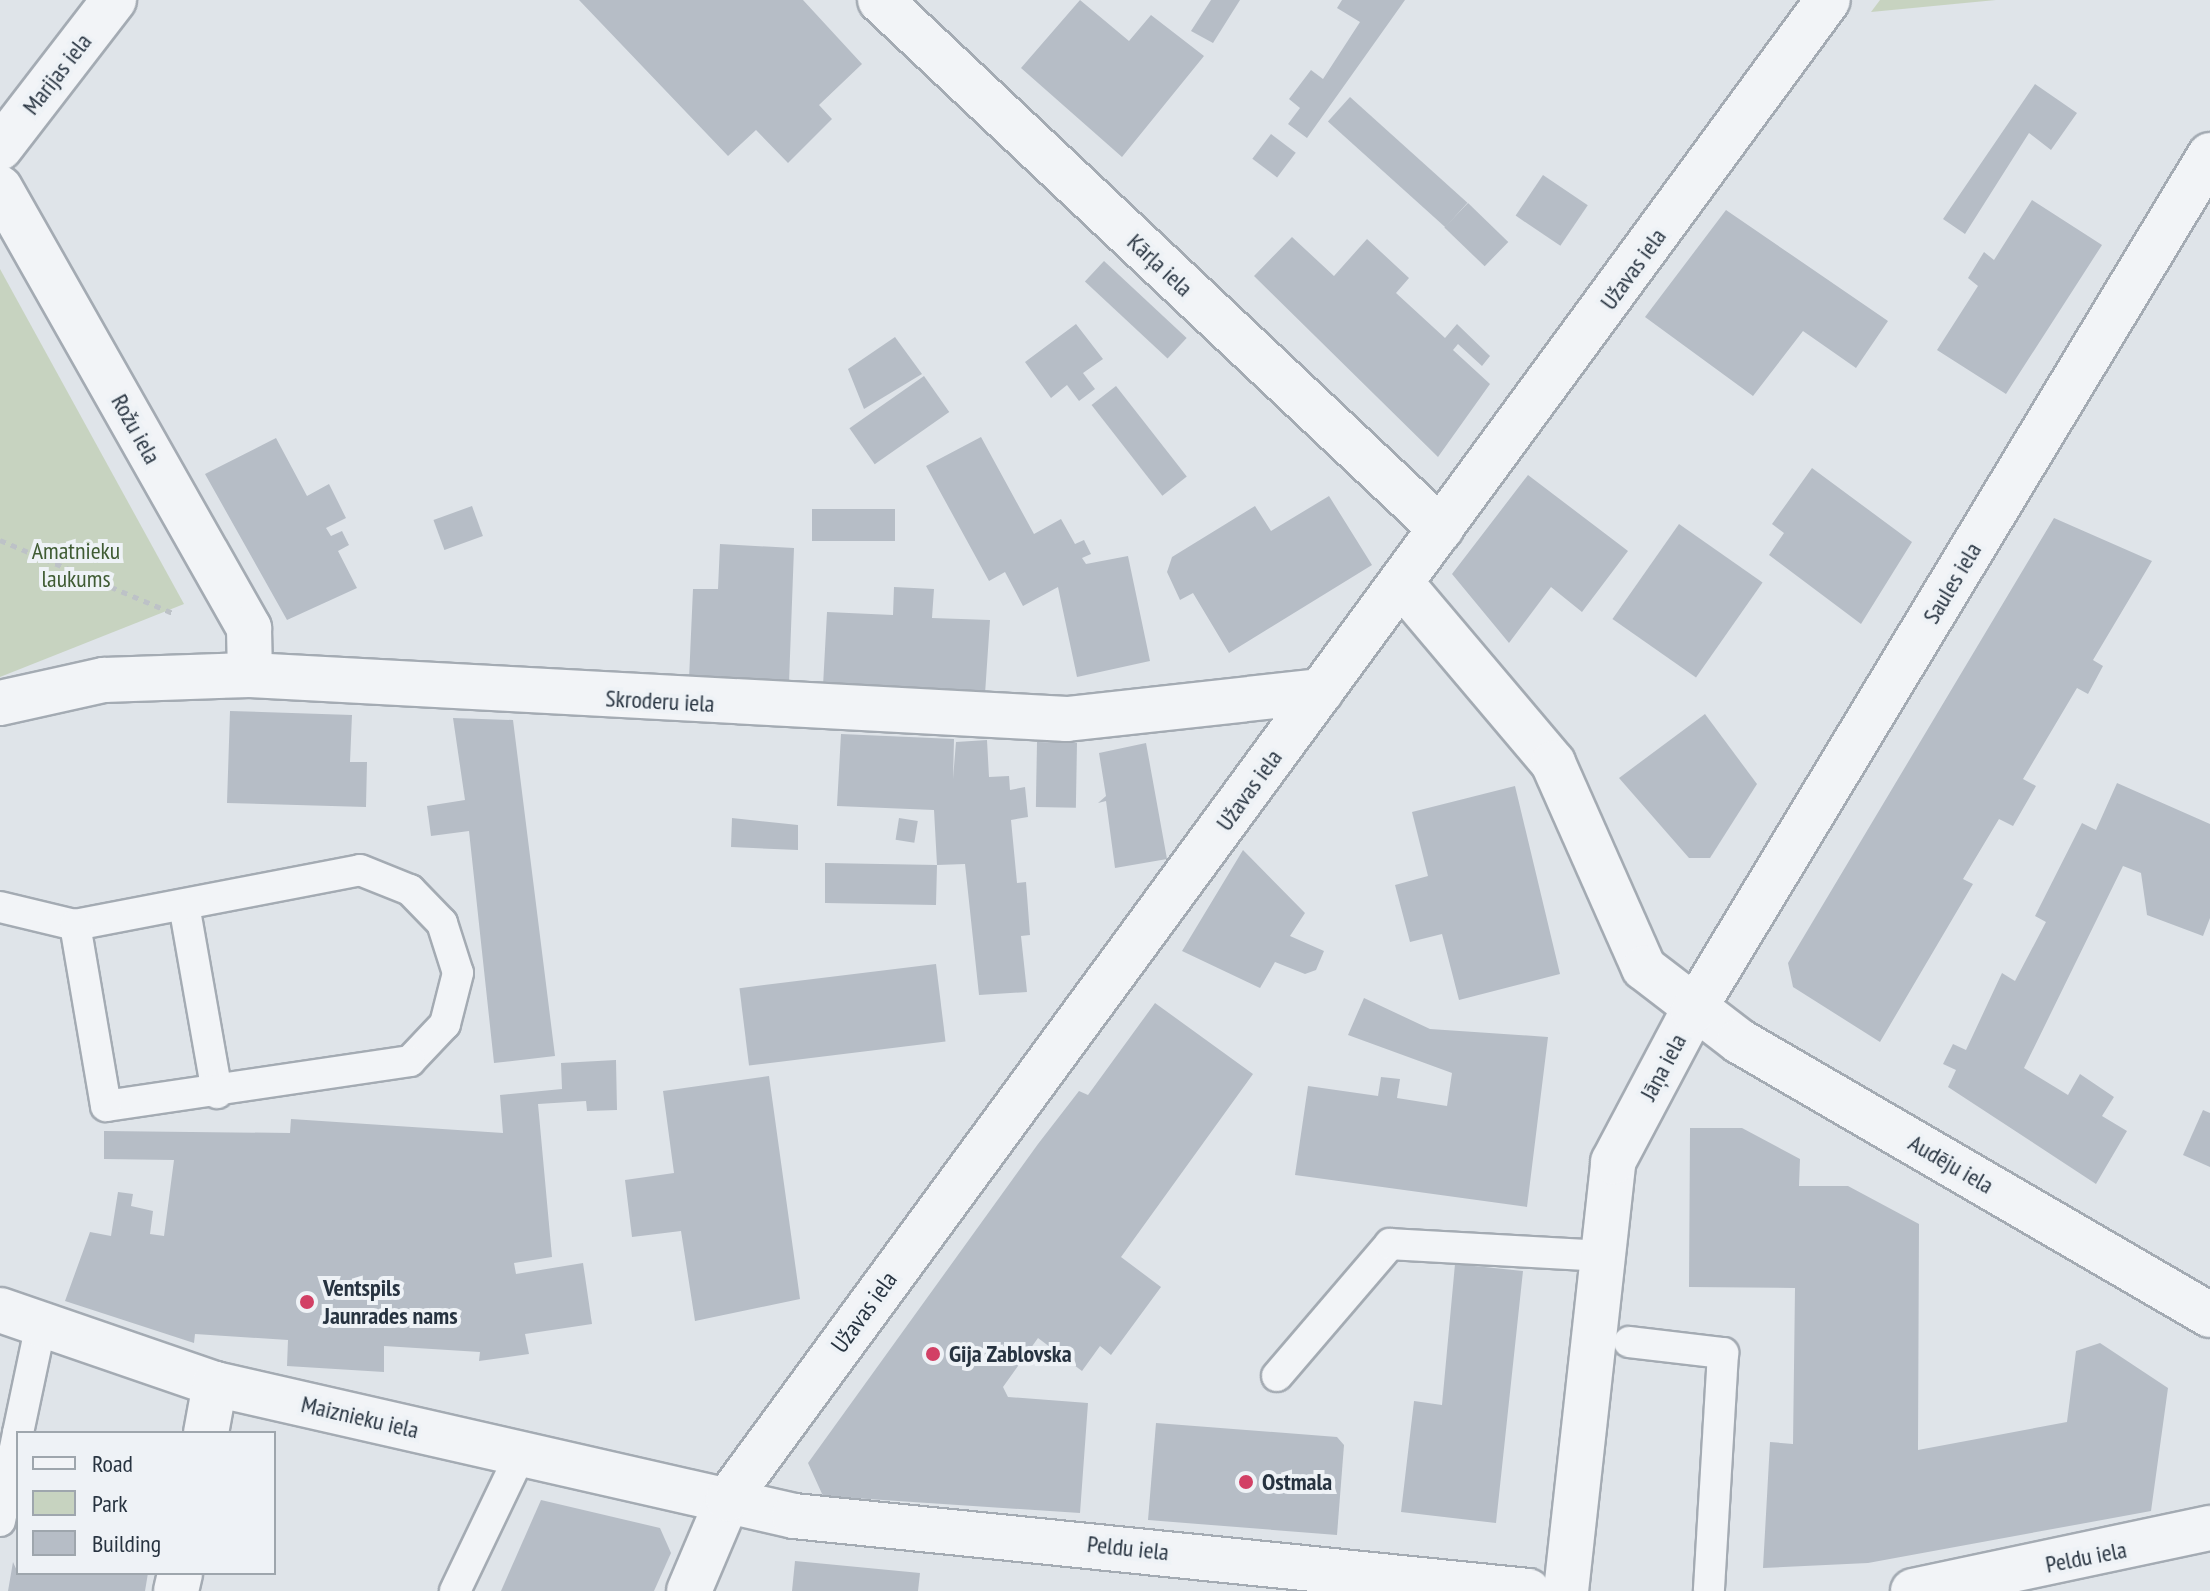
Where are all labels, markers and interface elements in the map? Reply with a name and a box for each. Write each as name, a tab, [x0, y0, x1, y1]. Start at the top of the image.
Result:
street label: Marijas iela	[16, 28, 98, 120]
street label: Užavas iela	[1594, 223, 1672, 315]
street label: Kārļa iela	[1121, 228, 1199, 302]
street label: Rožu iela	[105, 389, 167, 469]
park label: Amatnieku laukums	[32, 537, 120, 593]
street label: Saules iela	[1917, 537, 1987, 629]
street label: Skroderu iela	[605, 684, 715, 718]
street label: Užavas iela	[1210, 744, 1288, 836]
street label: Jāņa iela	[1634, 1029, 1692, 1105]
street label: Audēju iela	[1904, 1128, 1998, 1200]
street label: Užavas iela	[825, 1266, 903, 1358]
place label: Ventspils Jaunrades nams	[323, 1274, 458, 1330]
marker: Ventspils Jaunrades nams	[298, 1293, 316, 1311]
place label: Gija Zablovska	[949, 1340, 1072, 1368]
marker: Gija Zablovska	[924, 1345, 942, 1363]
street label: Maiznieku iela	[299, 1390, 421, 1444]
legend	[16, 1431, 276, 1575]
text: Road	[92, 1448, 133, 1479]
place label: Ostmala	[1262, 1468, 1332, 1496]
marker: Ostmala	[1237, 1473, 1255, 1491]
text: Park	[92, 1488, 128, 1519]
text: Building	[92, 1528, 161, 1559]
street label: Peldu iela	[1086, 1529, 1170, 1567]
street label: Peldu iela	[2043, 1535, 2129, 1579]

